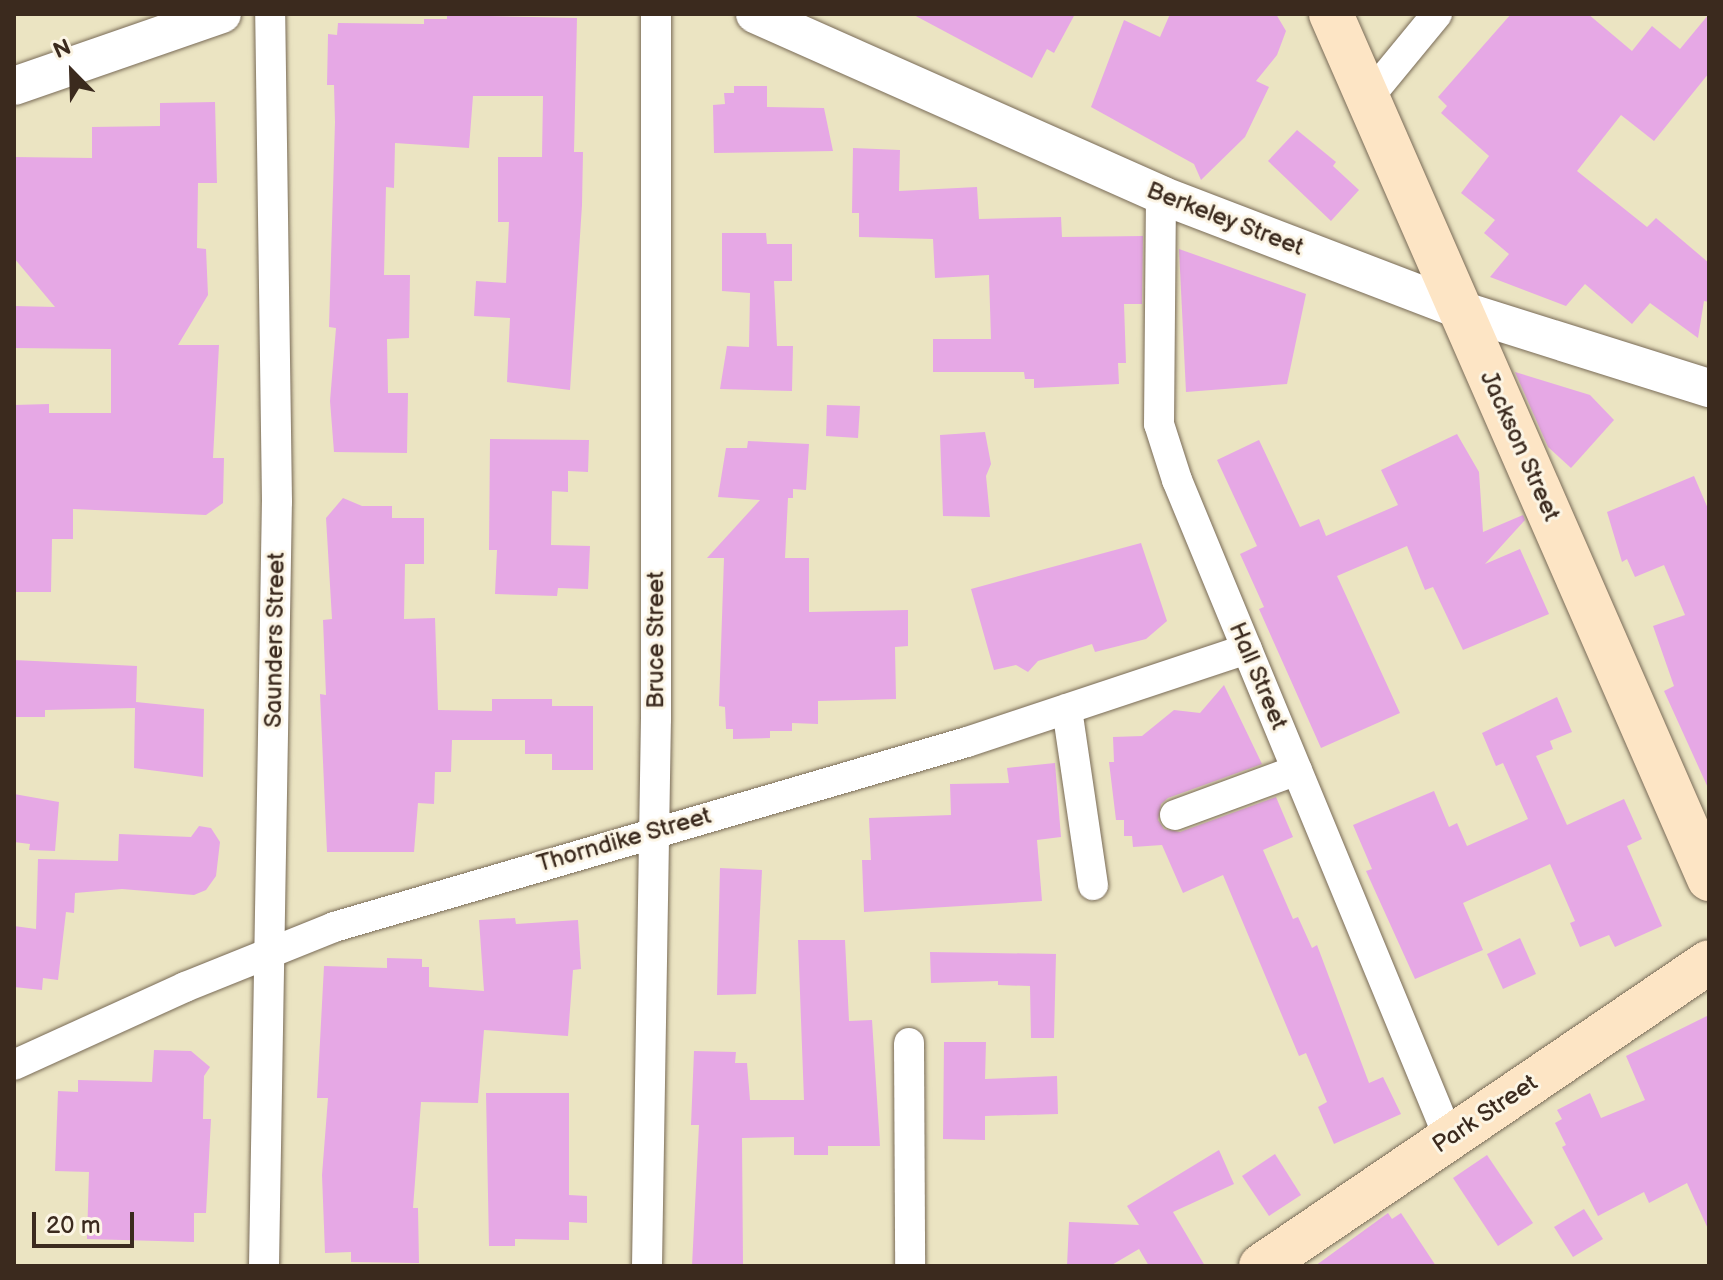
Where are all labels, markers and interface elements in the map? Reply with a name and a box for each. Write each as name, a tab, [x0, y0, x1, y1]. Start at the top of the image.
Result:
north arrow	[32, 32, 112, 112]
text: N	[50, 34, 75, 65]
street label: Berkeley Street	[1142, 176, 1308, 262]
street label: Jackson Street	[1474, 366, 1566, 526]
street label: Saunders Street	[259, 552, 291, 728]
street label: Bruce Street	[642, 571, 670, 709]
street label: Hall Street	[1222, 618, 1294, 734]
street label: Thorndike Street	[533, 801, 715, 879]
street label: Park Street	[1427, 1068, 1543, 1160]
scale bar	[36, 1196, 138, 1246]
text: 20 m	[46, 1211, 101, 1240]

